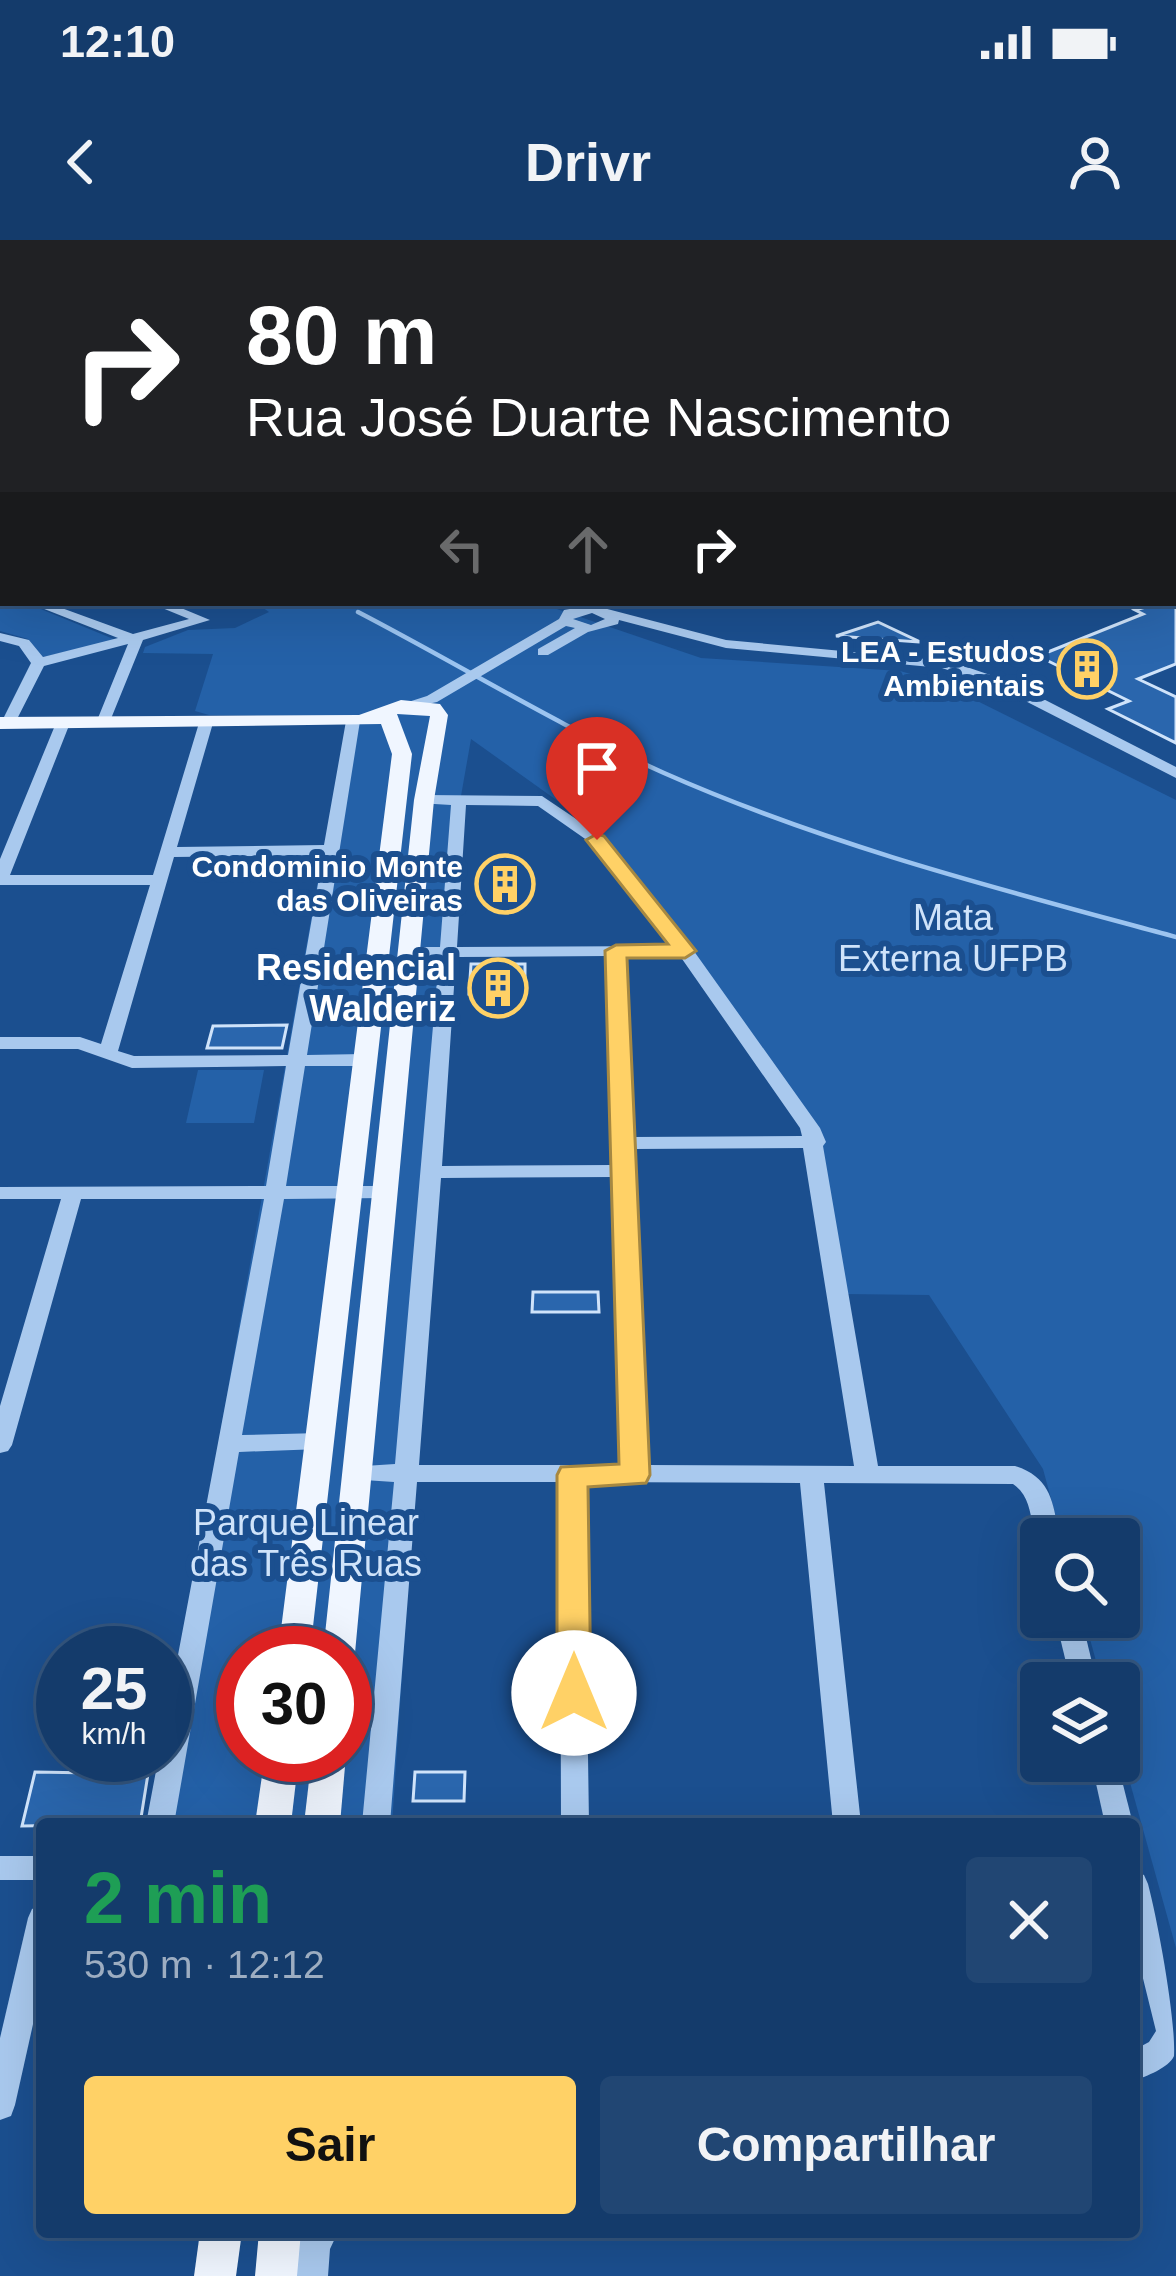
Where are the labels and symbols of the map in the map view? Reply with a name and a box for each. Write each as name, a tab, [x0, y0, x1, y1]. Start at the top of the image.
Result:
place label: LEA - Estudos Ambientais	[841, 635, 1045, 702]
building icon: LEA - Estudos Ambientais	[1056, 638, 1118, 700]
pin	[546, 717, 648, 840]
place label: Condominio Monte das Oliveiras	[191, 850, 463, 917]
building icon: Condominio Monte das Oliveiras	[474, 853, 536, 915]
park label: Mata Externa UFPB	[838, 897, 1068, 979]
place label: Residencial Walderiz	[256, 947, 456, 1029]
building icon: Residencial Walderiz	[467, 957, 529, 1019]
park label: Parque Linear das Três Ruas	[190, 1502, 422, 1584]
speed limit sign: 30	[216, 1626, 372, 1782]
position arrow	[511, 1630, 637, 1756]

